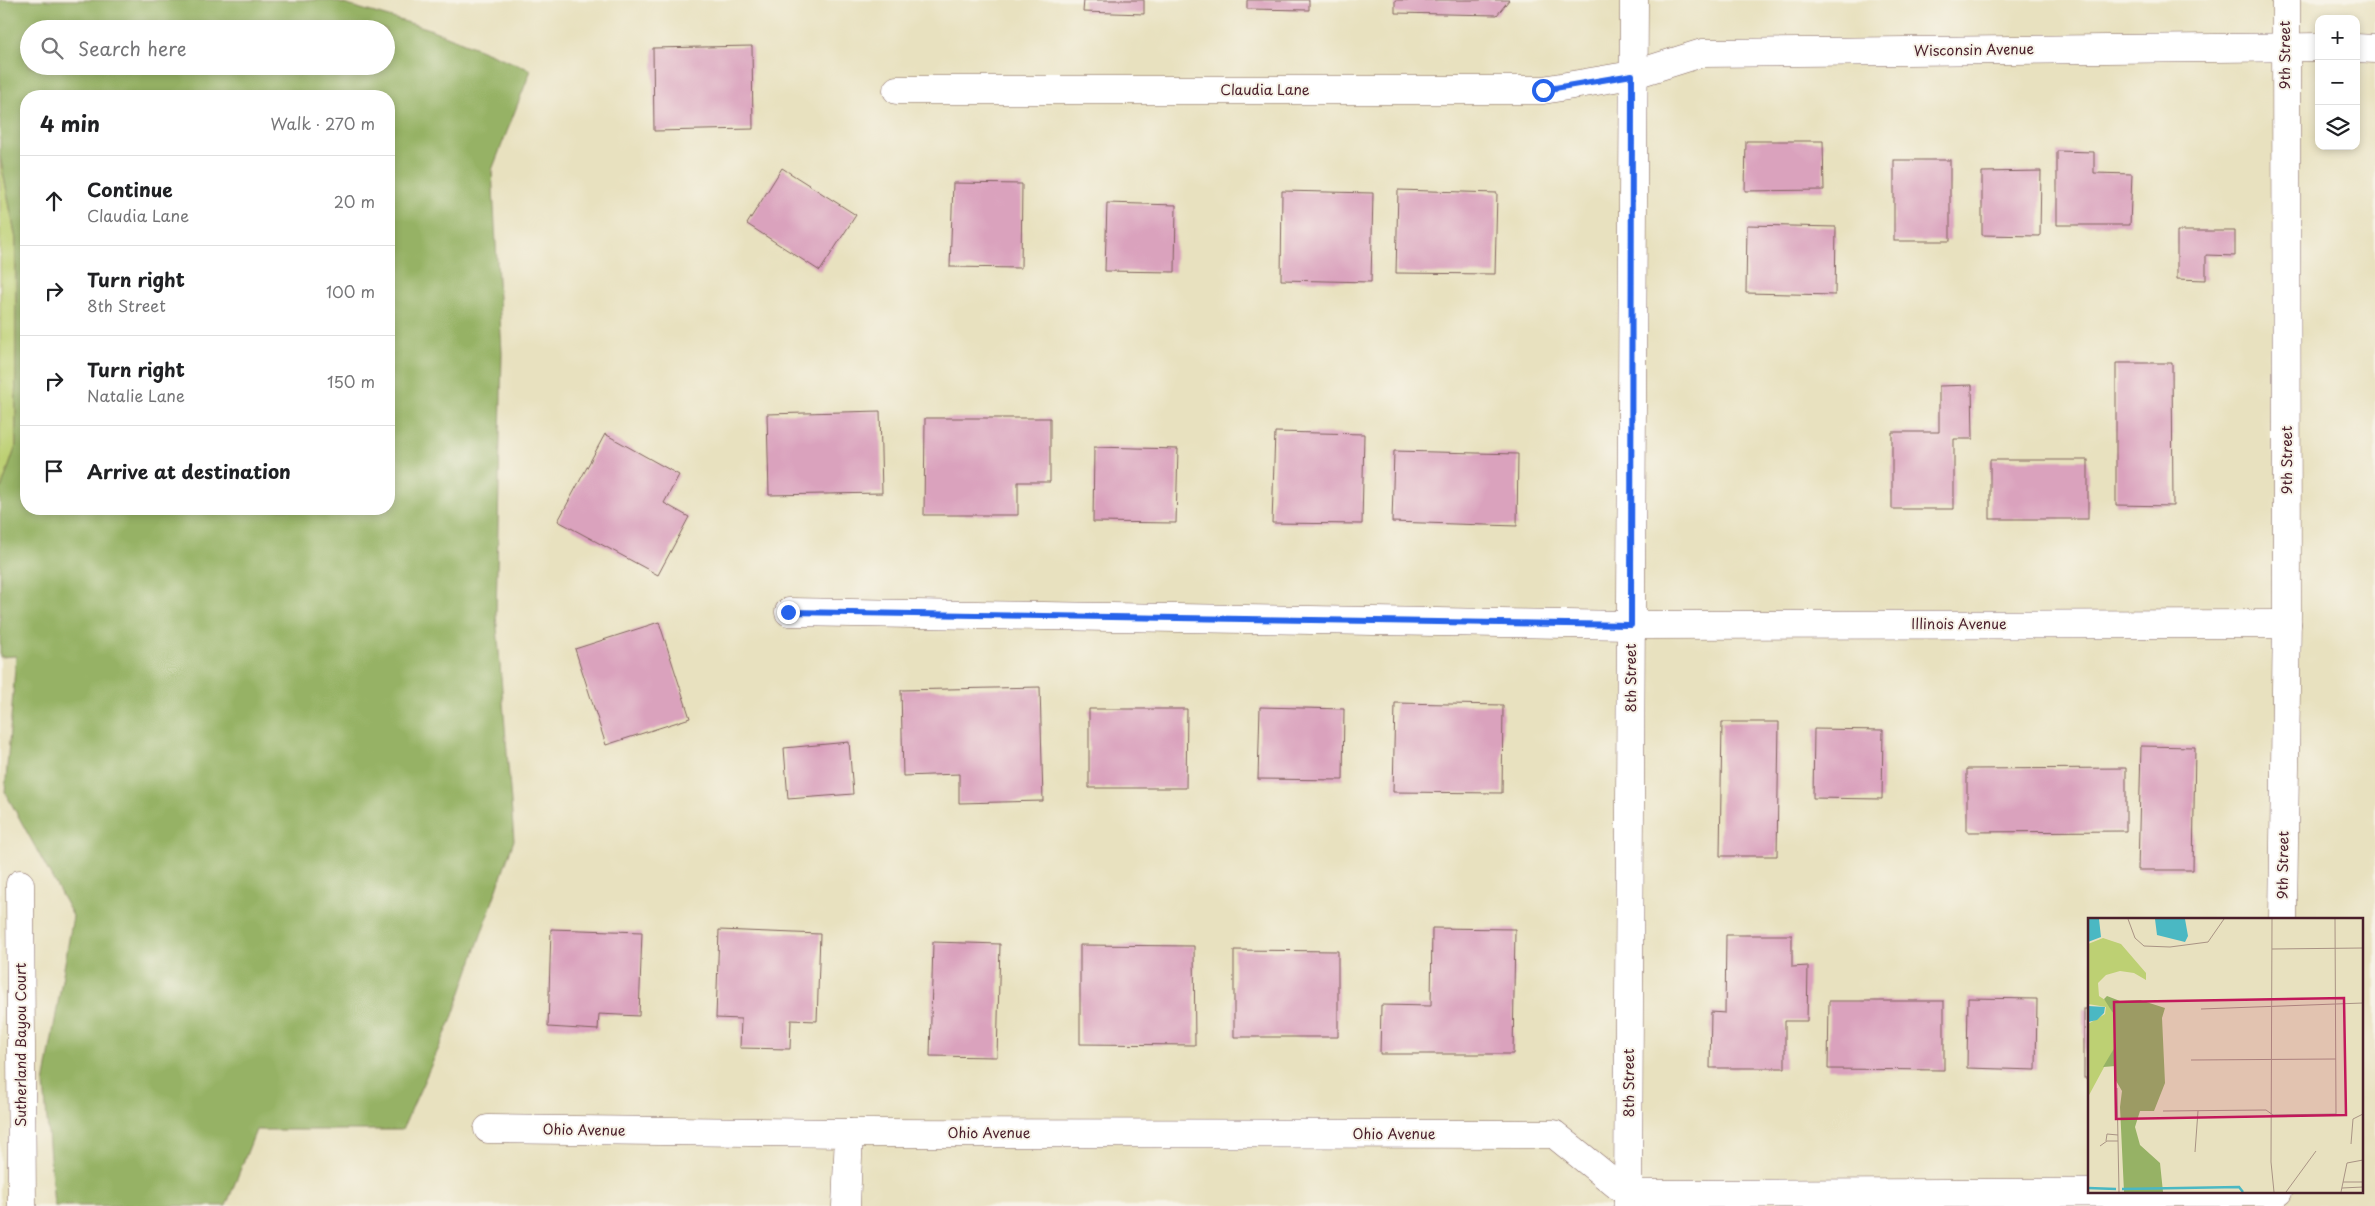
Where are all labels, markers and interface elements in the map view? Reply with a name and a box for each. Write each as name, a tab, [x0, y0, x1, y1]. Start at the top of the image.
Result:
map controls	[2315, 15, 2360, 150]
button: +	[2315, 15, 2360, 60]
search box	[20, 20, 395, 75]
street label: 9th Street	[2274, 21, 2295, 89]
icon: search	[38, 34, 66, 62]
text: Search here	[78, 34, 187, 62]
street label: Wisconsin Avenue	[1914, 38, 2035, 61]
button: −	[2315, 60, 2360, 105]
street label: Claudia Lane	[1220, 79, 1310, 100]
route start	[1532, 79, 1555, 102]
button: layers	[2315, 105, 2360, 150]
text: 4 min	[40, 107, 100, 139]
text: Walk · 270 m	[271, 111, 375, 135]
text: Continue	[87, 175, 173, 203]
icon: ahead	[40, 187, 68, 215]
text: 20 m	[334, 189, 375, 213]
text: Claudia Lane	[87, 203, 189, 227]
text: Turn right	[87, 265, 185, 293]
icon: right	[40, 277, 68, 305]
text: 100 m	[326, 279, 375, 303]
text: 8th Street	[87, 293, 166, 317]
text: Turn right	[87, 355, 185, 383]
icon: right	[40, 367, 68, 395]
text: 150 m	[327, 369, 375, 393]
text: Natalie Lane	[87, 383, 185, 407]
street label: 9th Street	[2276, 426, 2297, 494]
icon: arrive	[40, 457, 68, 485]
text: Arrive at destination	[87, 457, 291, 485]
route end	[777, 601, 800, 624]
street label: Illinois Avenue	[1911, 613, 2007, 634]
street label: 8th Street	[1620, 643, 1641, 712]
street label: 9th Street	[2271, 830, 2294, 899]
inset map	[2088, 918, 2362, 1194]
street label: Sutherland Bayou Court	[10, 963, 31, 1127]
street label: 8th Street	[1618, 1048, 1639, 1117]
street label: Ohio Avenue	[542, 1118, 626, 1141]
street label: Ohio Avenue	[948, 1122, 1031, 1143]
street label: Ohio Avenue	[1353, 1123, 1436, 1144]

